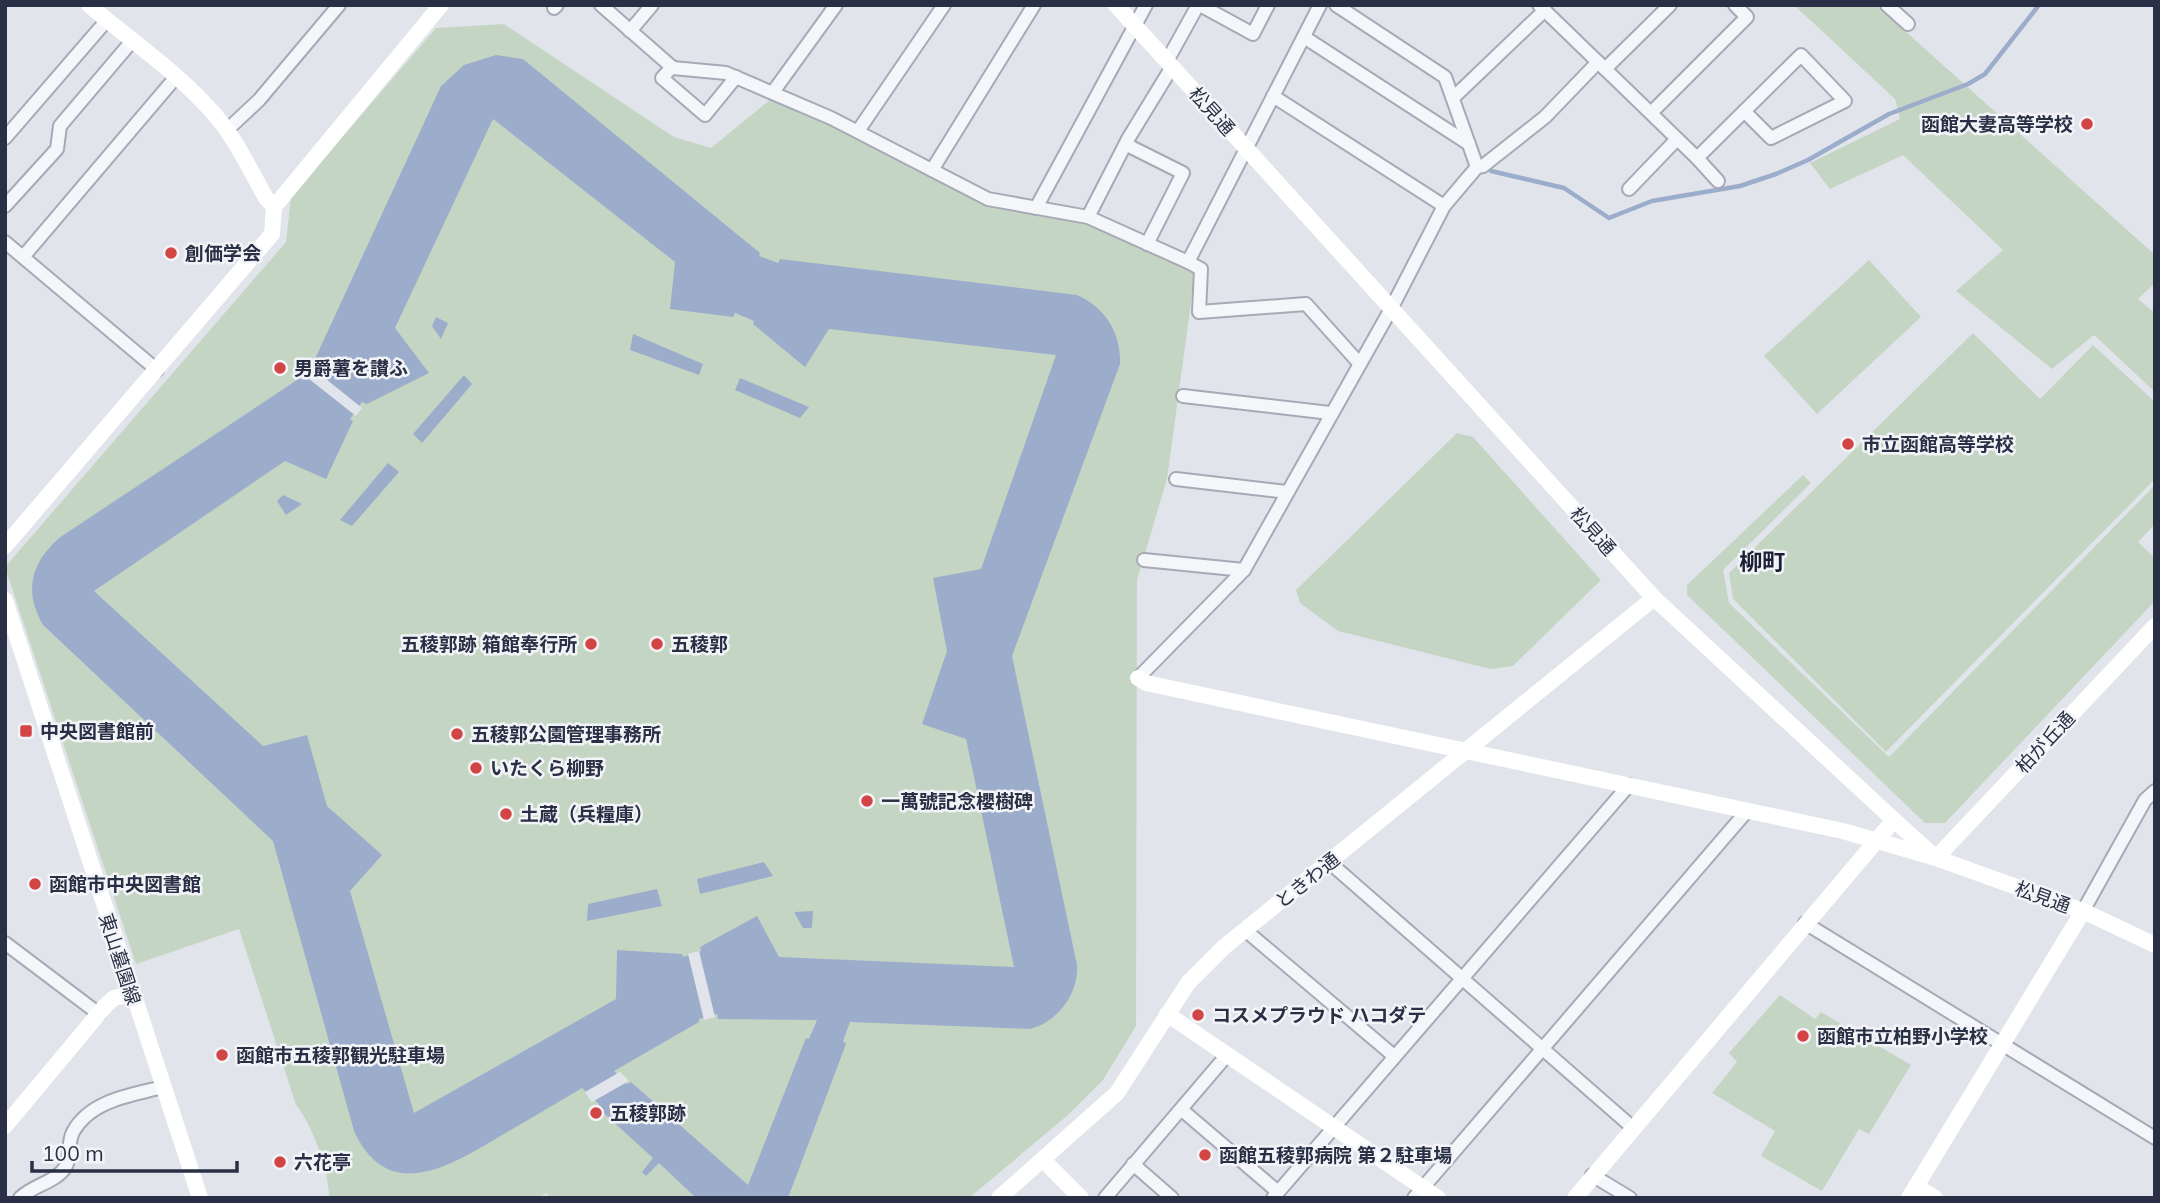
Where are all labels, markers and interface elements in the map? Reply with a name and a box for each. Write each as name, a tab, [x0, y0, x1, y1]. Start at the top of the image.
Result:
street label: 松見通	[1184, 82, 1240, 140]
place label: 函館大妻高等学校	[1921, 112, 2073, 136]
marker: 函館大妻高等学校	[2079, 116, 2095, 132]
place label: 創価学会	[185, 241, 261, 265]
marker: 創価学会	[163, 245, 179, 261]
place label: 男爵薯を讃ふ	[294, 356, 408, 380]
marker: 男爵薯を讃ふ	[272, 360, 288, 376]
place label: 市立函館高等学校	[1862, 432, 2014, 456]
marker: 市立函館高等学校	[1840, 436, 1856, 452]
street label: 松見通	[1565, 502, 1621, 560]
district label: 柳町	[1739, 547, 1785, 576]
place label: 五稜郭跡 箱館奉行所	[401, 632, 577, 656]
place label: 五稜郭	[671, 632, 728, 656]
marker: 五稜郭跡 箱館奉行所	[583, 636, 599, 652]
marker: 五稜郭	[649, 636, 665, 652]
street label: 柏が丘通	[2010, 706, 2080, 778]
place label: 中央図書館前	[40, 719, 154, 743]
place label: 五稜郭公園管理事務所	[471, 722, 661, 746]
marker: 中央図書館前	[18, 723, 34, 739]
marker: 五稜郭公園管理事務所	[449, 726, 465, 742]
place label: いたくら柳野	[490, 756, 604, 780]
marker: いたくら柳野	[468, 760, 484, 776]
place label: 一萬號記念櫻樹碑	[881, 789, 1033, 813]
marker: 一萬號記念櫻樹碑	[859, 793, 875, 809]
place label: 土蔵（兵糧庫）	[520, 802, 653, 826]
marker: 土蔵（兵糧庫）	[498, 806, 514, 822]
street label: ときわ通	[1270, 847, 1344, 913]
place label: 函館市中央図書館	[49, 872, 201, 896]
marker: 函館市中央図書館	[27, 876, 43, 892]
street label: 松見通	[2012, 876, 2074, 918]
street label: 東山墓園線	[94, 910, 146, 1008]
place label: コスメプラウド ハコダテ	[1212, 1003, 1426, 1027]
marker: コスメプラウド ハコダテ	[1190, 1007, 1206, 1023]
place label: 函館市立柏野小学校	[1817, 1024, 1988, 1048]
marker: 函館市立柏野小学校	[1795, 1028, 1811, 1044]
place label: 函館市五稜郭観光駐車場	[236, 1043, 445, 1067]
marker: 函館市五稜郭観光駐車場	[214, 1047, 230, 1063]
place label: 五稜郭跡	[610, 1101, 686, 1125]
marker: 五稜郭跡	[588, 1105, 604, 1121]
scale bar	[32, 1130, 236, 1174]
text: 100 m	[42, 1140, 104, 1166]
place label: 函館五稜郭病院 第２駐車場	[1219, 1143, 1452, 1167]
marker: 函館五稜郭病院 第２駐車場	[1197, 1147, 1213, 1163]
place label: 六花亭	[294, 1150, 351, 1174]
marker: 六花亭	[272, 1154, 288, 1170]

